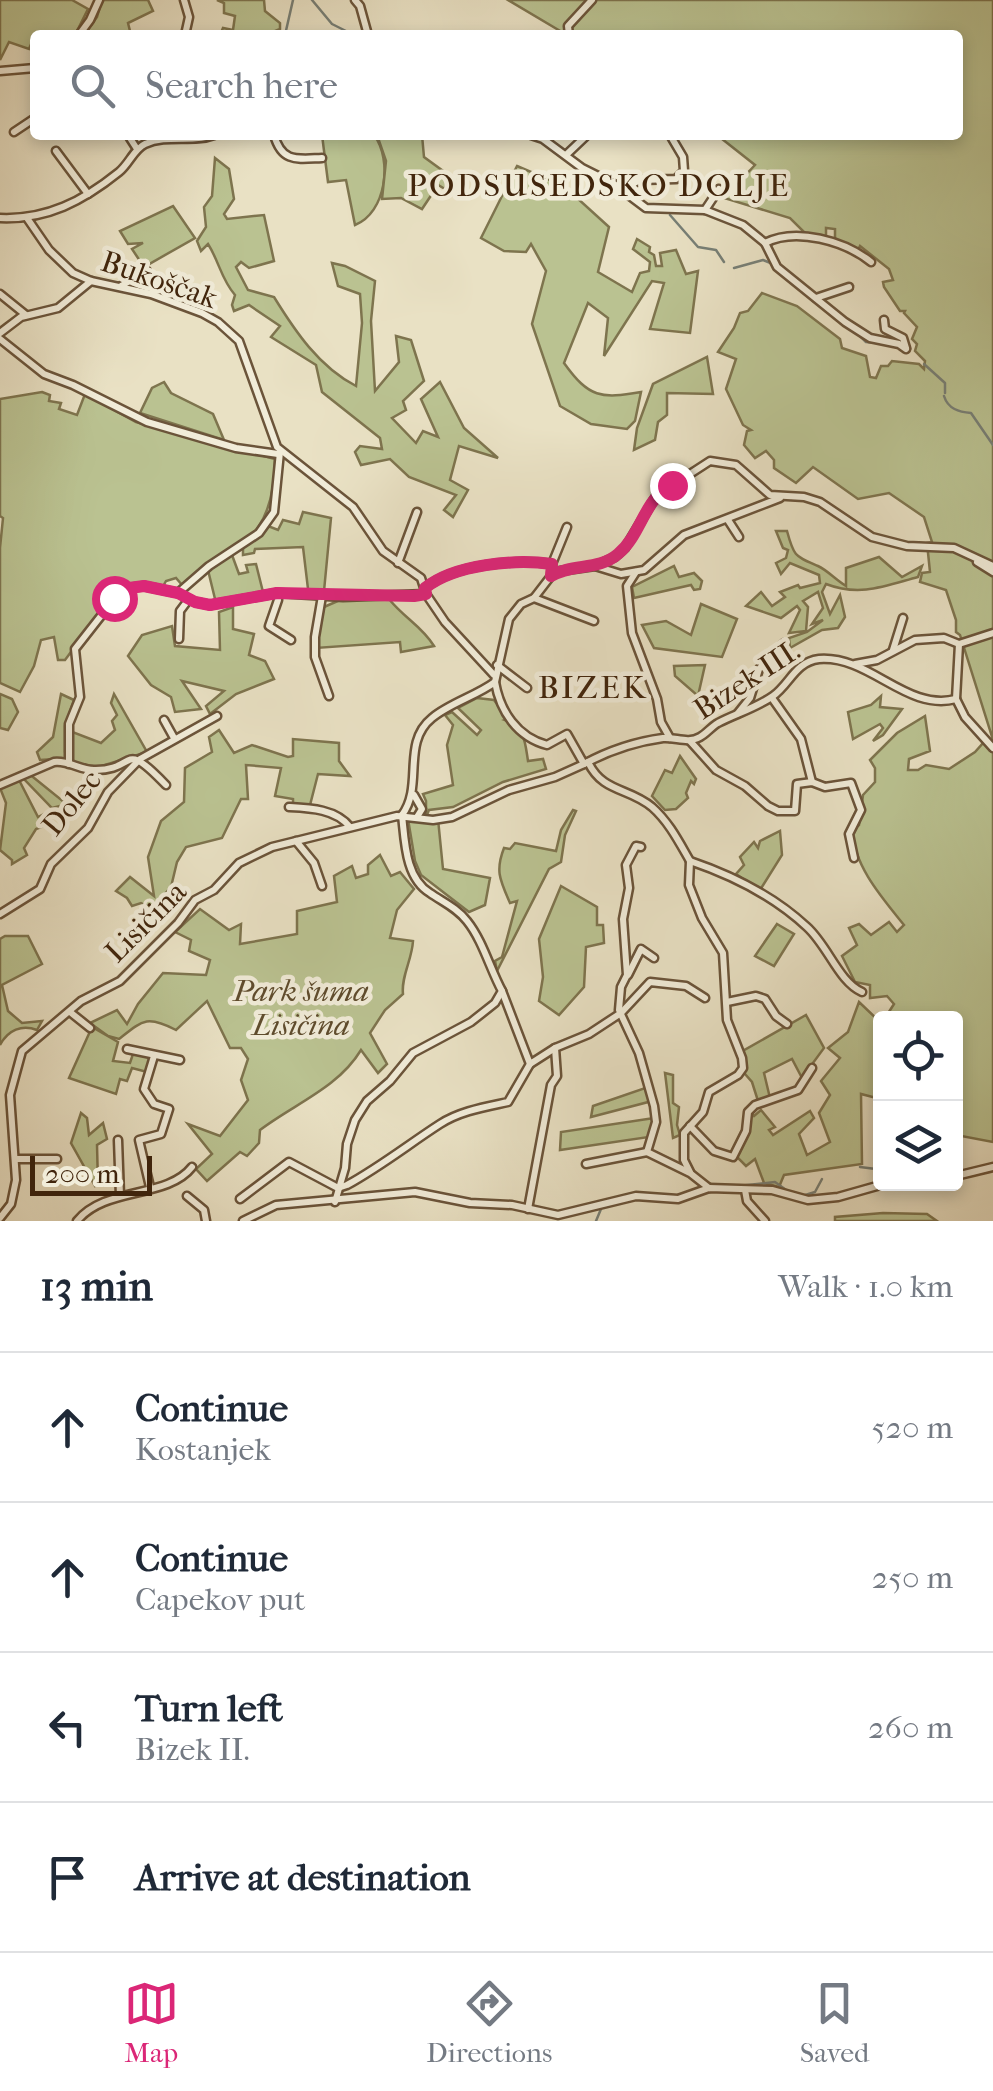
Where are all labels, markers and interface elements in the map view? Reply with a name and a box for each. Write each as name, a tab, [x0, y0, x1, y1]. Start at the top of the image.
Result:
search box	[30, 30, 963, 140]
icon: search	[65, 58, 120, 113]
text: Search here	[145, 63, 338, 108]
district label: PODSUSEDSKO DOLJE	[407, 167, 791, 204]
street label: Bukoščak	[96, 244, 222, 316]
route end	[650, 463, 696, 509]
route start	[92, 576, 138, 622]
street label: Bizek III.	[688, 633, 806, 727]
district label: BIZEK	[538, 669, 648, 706]
street label: Dolec	[35, 763, 109, 843]
street label: Lisičina	[98, 873, 195, 970]
park label: Park šuma Lisičina	[231, 974, 369, 1043]
map controls	[873, 1011, 963, 1191]
button: locate	[873, 1011, 963, 1101]
button: layers	[873, 1101, 963, 1191]
scale bar	[30, 1151, 152, 1196]
text: 200 m	[45, 1157, 120, 1190]
text: 13 min	[40, 1262, 153, 1311]
text: Walk · 1.0 km	[778, 1268, 953, 1305]
text: Continue	[135, 1386, 288, 1431]
icon: ahead	[40, 1400, 95, 1455]
text: 520 m	[872, 1409, 953, 1446]
text: Kostanjek	[135, 1431, 271, 1468]
text: Continue	[135, 1536, 288, 1581]
icon: ahead	[40, 1550, 95, 1605]
text: 250 m	[872, 1559, 953, 1596]
text: Capekov put	[135, 1581, 306, 1618]
text: Turn left	[135, 1686, 283, 1731]
icon: left	[40, 1700, 95, 1755]
text: 260 m	[868, 1709, 953, 1746]
text: Bizek II.	[135, 1731, 250, 1768]
icon: arrive	[40, 1850, 95, 1905]
text: Arrive at destination	[135, 1855, 471, 1900]
tab: Map	[124, 1976, 179, 2069]
tab: Directions	[426, 1976, 552, 2069]
tab: Saved	[800, 1976, 869, 2069]

